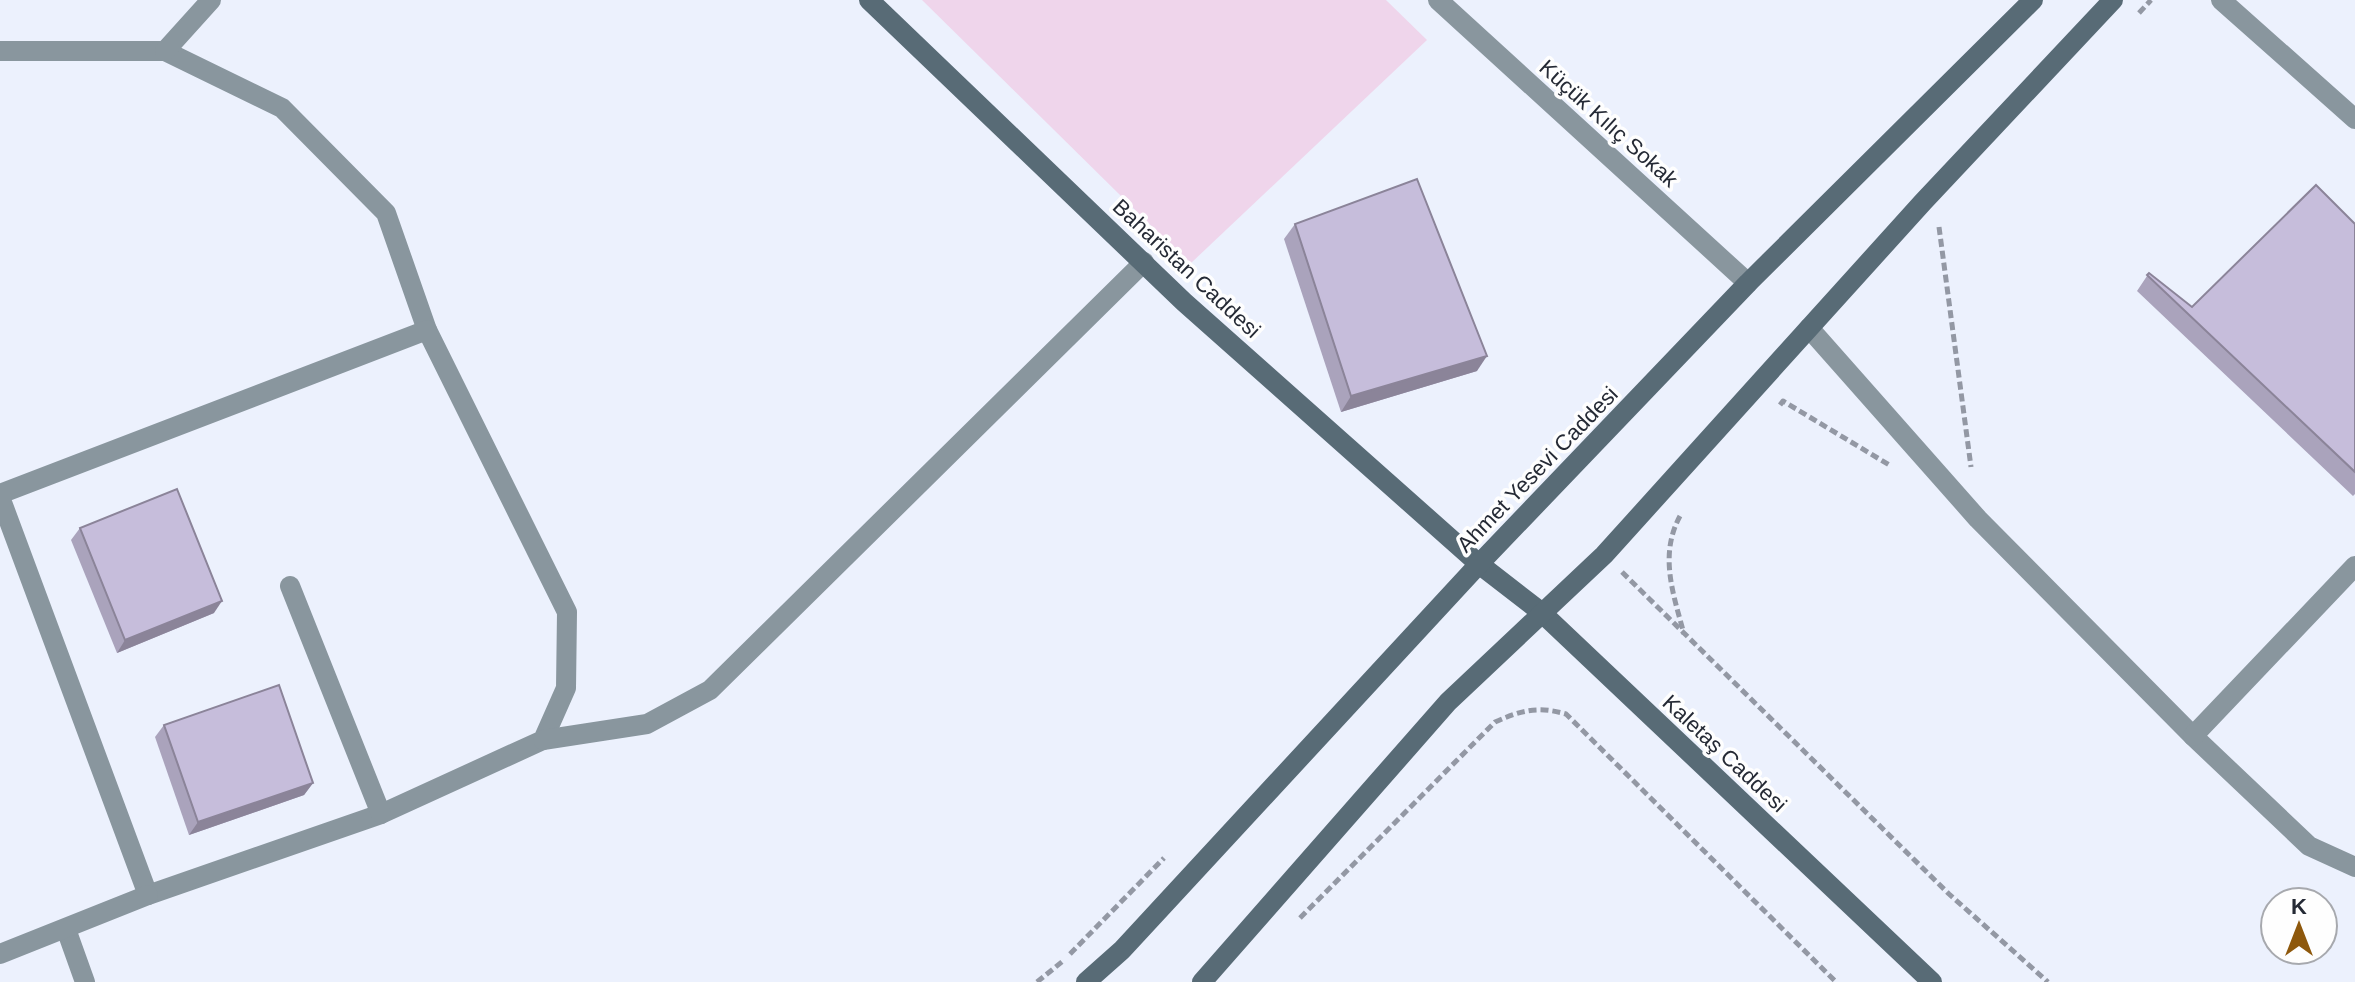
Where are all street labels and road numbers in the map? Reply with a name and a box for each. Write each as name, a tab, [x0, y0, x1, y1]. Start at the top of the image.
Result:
street label: Küçük Kılıç Sokak	[1534, 55, 1684, 193]
street label: Baharistan Caddesi	[1108, 194, 1265, 343]
street label: Ahmet Yesevi Caddesi	[1452, 381, 1623, 557]
street label: Kaletaş Caddesi	[1658, 690, 1792, 817]

